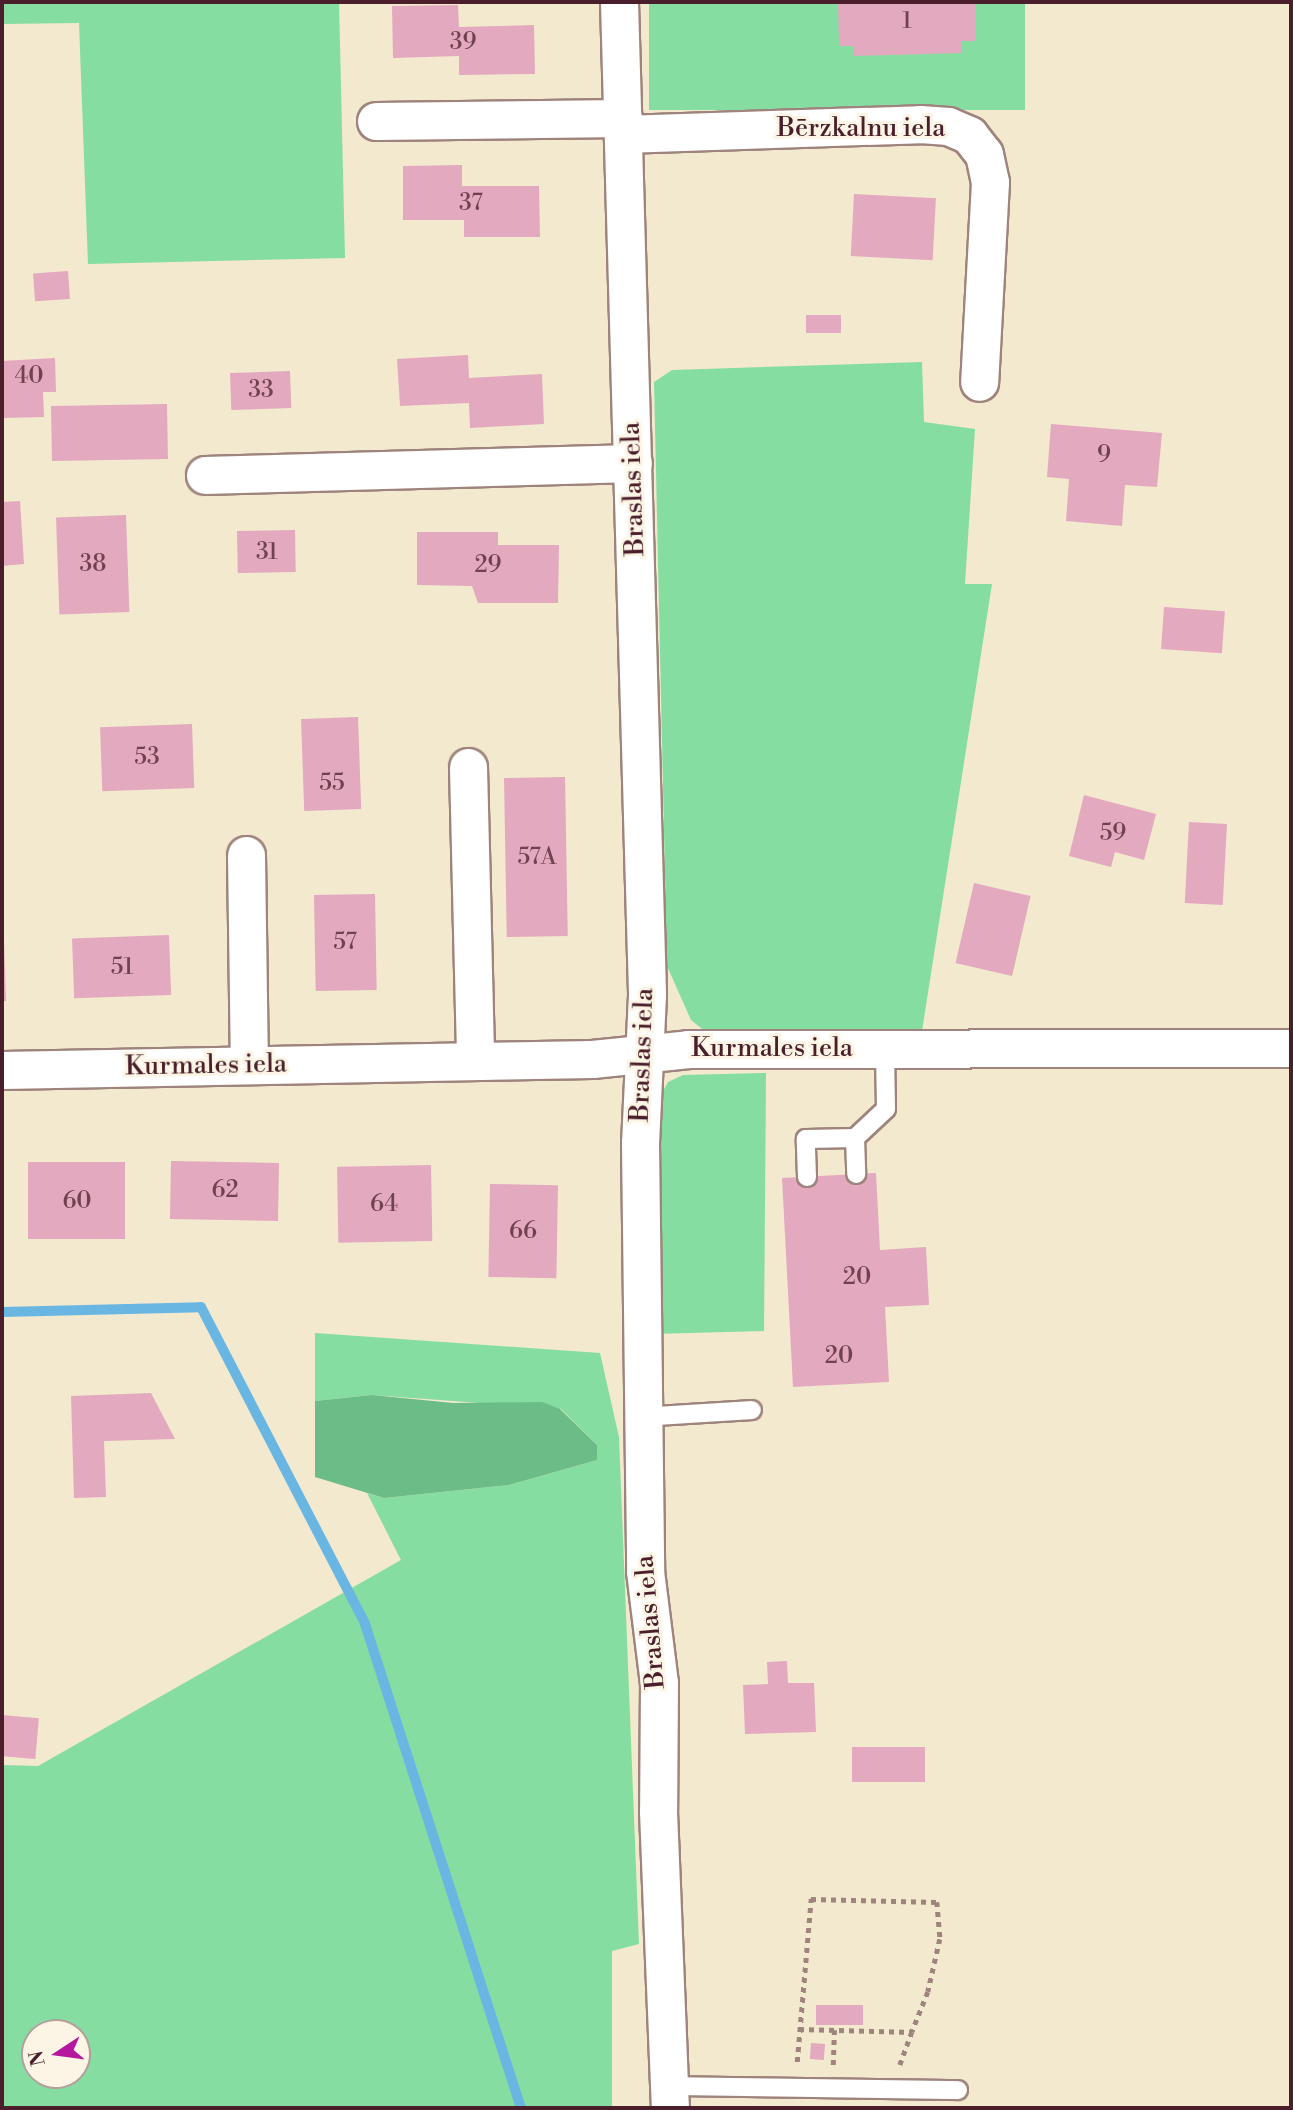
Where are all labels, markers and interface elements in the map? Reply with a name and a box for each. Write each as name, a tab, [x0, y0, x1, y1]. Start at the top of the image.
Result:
house number: 1	[902, 7, 912, 35]
house number: 39	[450, 28, 476, 56]
street label: Bērzkalnu iela	[777, 113, 945, 145]
house number: 37	[459, 189, 483, 217]
house number: 40	[15, 362, 43, 390]
house number: 33	[248, 376, 274, 404]
street label: Braslas iela	[616, 421, 652, 557]
house number: 9	[1097, 441, 1111, 469]
house number: 31	[256, 538, 278, 566]
house number: 38	[80, 550, 106, 578]
house number: 29	[474, 551, 502, 579]
house number: 53	[134, 743, 160, 771]
house number: 55	[319, 769, 345, 797]
house number: 59	[1100, 819, 1126, 847]
house number: 57A	[517, 843, 557, 871]
house number: 57	[333, 928, 357, 956]
house number: 51	[111, 953, 133, 981]
street label: Braslas iela	[625, 987, 661, 1123]
street label: Kurmales iela	[691, 1033, 853, 1065]
street label: Kurmales iela	[125, 1049, 287, 1083]
house number: 62	[211, 1176, 239, 1204]
house number: 60	[62, 1187, 92, 1215]
house number: 64	[370, 1190, 398, 1218]
house number: 66	[509, 1217, 537, 1245]
house number: 20	[843, 1263, 871, 1291]
house number: 20	[825, 1342, 853, 1370]
street label: Braslas iela	[630, 1554, 672, 1690]
north arrow	[21, 2019, 91, 2089]
text: N	[24, 2048, 51, 2068]

